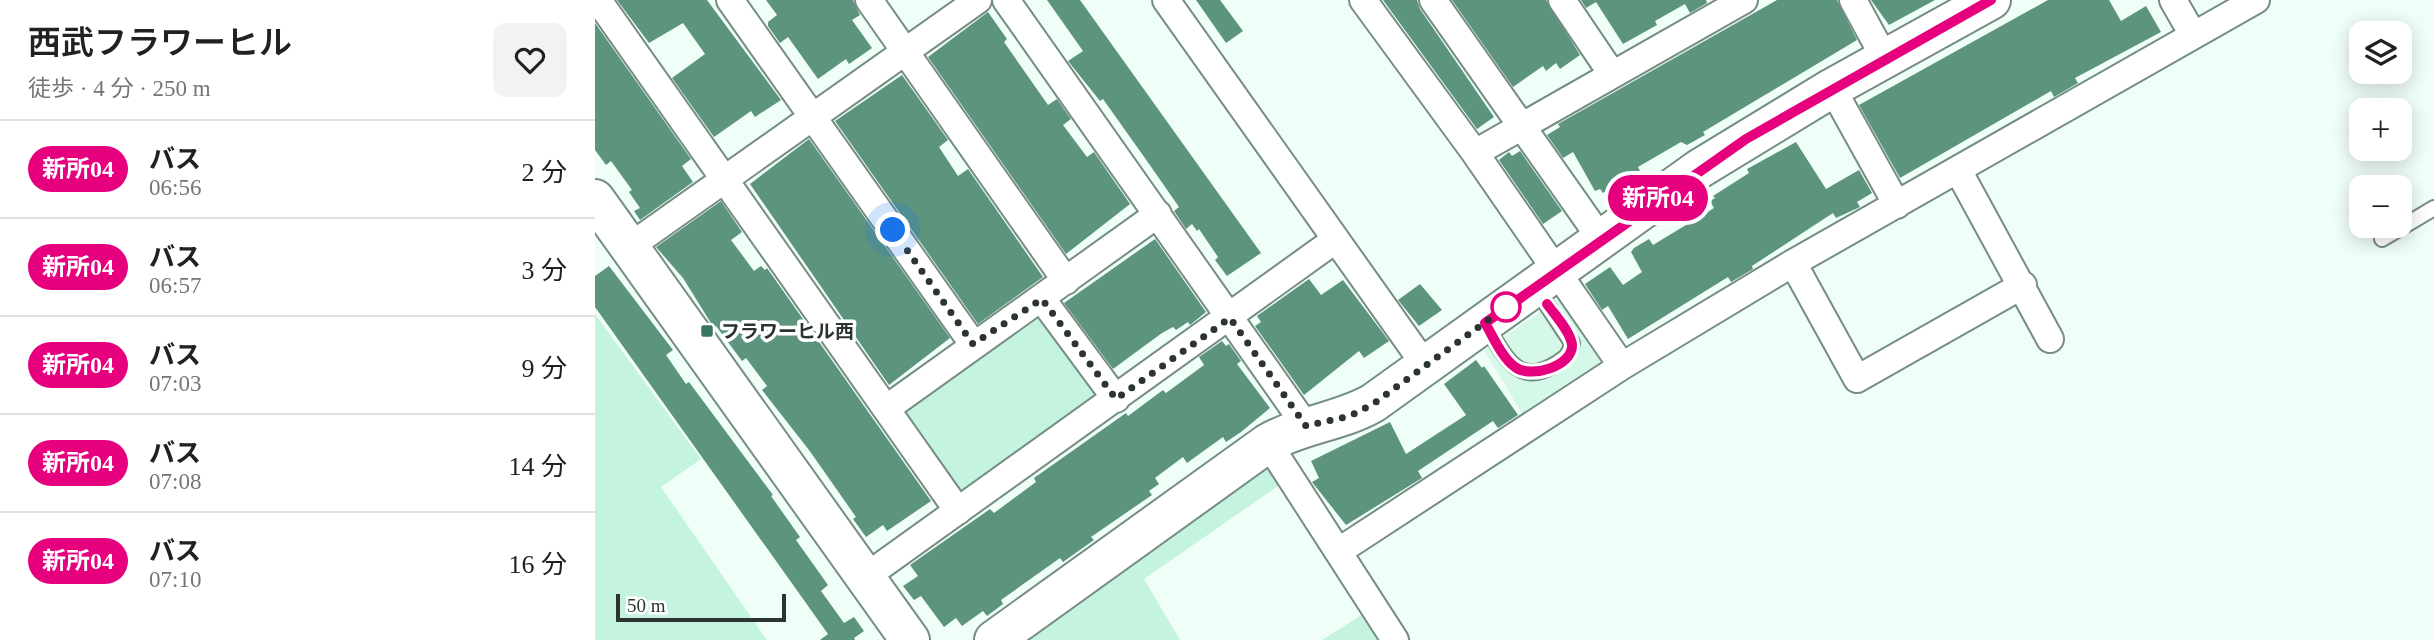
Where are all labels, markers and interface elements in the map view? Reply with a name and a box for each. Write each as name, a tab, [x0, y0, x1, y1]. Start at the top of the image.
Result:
map controls	[2349, 21, 2412, 238]
button: layers	[2349, 21, 2412, 84]
button: heart	[493, 23, 567, 97]
text: 西武フラワーヒル	[28, 25, 292, 61]
text: 徒歩 · 4 分 · 250 m	[28, 76, 211, 101]
button: +	[2349, 98, 2412, 161]
text: バス	[149, 145, 201, 174]
text: 新所04	[42, 156, 114, 182]
text: 2 分	[521, 158, 567, 187]
text: 06:56	[149, 175, 201, 200]
line badge: 新所04	[1609, 175, 1707, 221]
button: −	[2349, 175, 2412, 238]
text: 新所04	[1622, 185, 1694, 211]
your location	[875, 212, 910, 247]
text: バス	[149, 243, 201, 272]
text: 新所04	[42, 254, 114, 280]
text: 3 分	[521, 256, 567, 285]
text: 06:57	[149, 273, 201, 298]
unlabelled marker	[1491, 292, 1521, 322]
place label: フラワーヒル西	[721, 321, 854, 342]
marker: フラワーヒル西	[699, 323, 715, 339]
text: バス	[149, 341, 201, 370]
text: 新所04	[42, 352, 114, 378]
text: 9 分	[521, 354, 567, 383]
text: 07:03	[149, 371, 201, 396]
text: バス	[149, 439, 201, 468]
text: 新所04	[42, 450, 114, 476]
text: 14 分	[508, 452, 567, 481]
text: 07:08	[149, 469, 201, 494]
text: バス	[149, 537, 201, 566]
text: 新所04	[42, 548, 114, 574]
text: 16 分	[508, 550, 567, 579]
text: 07:10	[149, 567, 201, 592]
scale bar	[616, 591, 786, 623]
text: 50 m	[627, 595, 666, 616]

